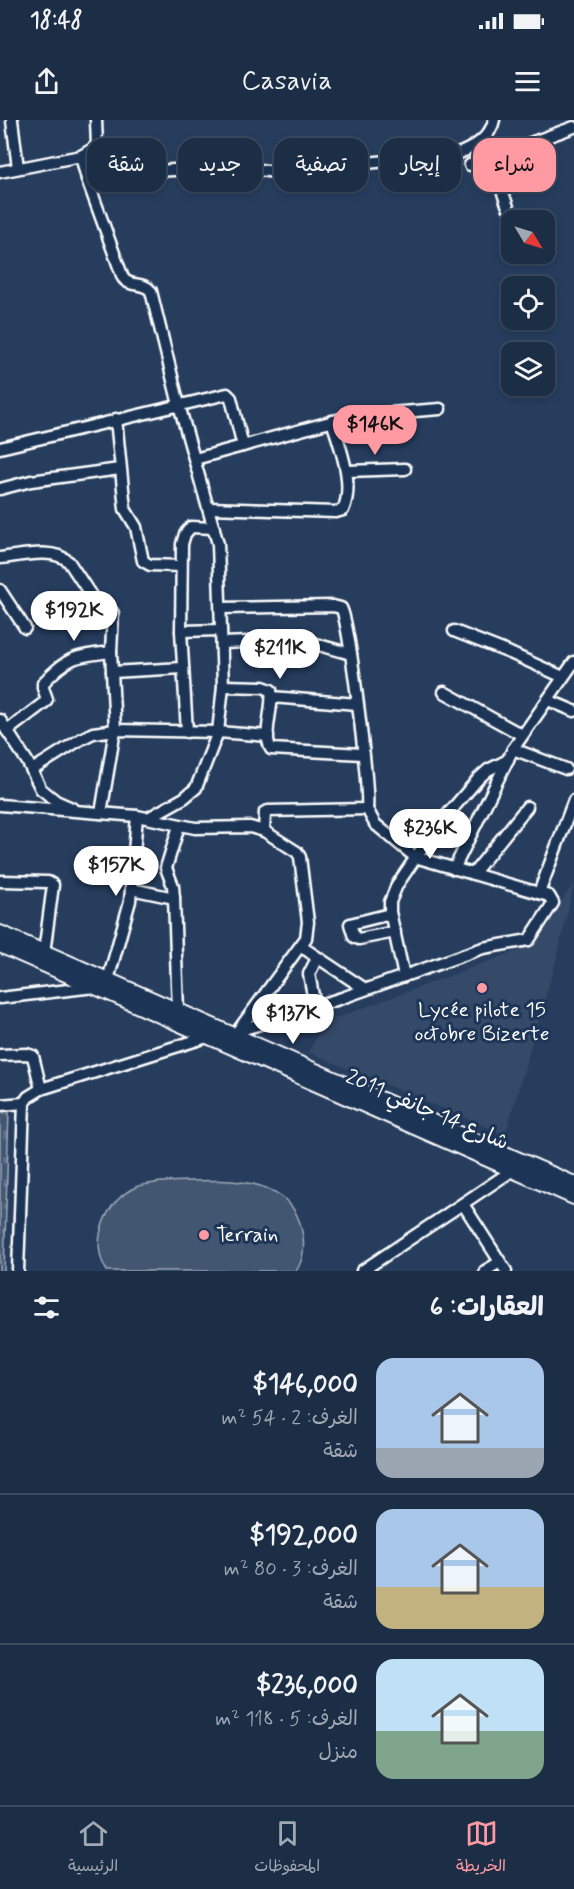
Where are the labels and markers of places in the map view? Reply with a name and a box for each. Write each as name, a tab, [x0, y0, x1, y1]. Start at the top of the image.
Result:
pin: $146K	[333, 405, 417, 456]
pin: $192K	[32, 591, 116, 642]
pin: $211K	[238, 629, 322, 680]
pin: $236K	[388, 809, 472, 860]
pin: $157K	[74, 846, 158, 897]
marker: Lycée pilote 15 octobre Bizerte	[475, 981, 489, 995]
pin: $137K	[251, 994, 335, 1045]
place label: Lycée pilote 15 octobre Bizerte	[415, 996, 549, 1048]
place label: Terrain	[216, 1221, 278, 1249]
marker: Terrain	[197, 1228, 211, 1242]

